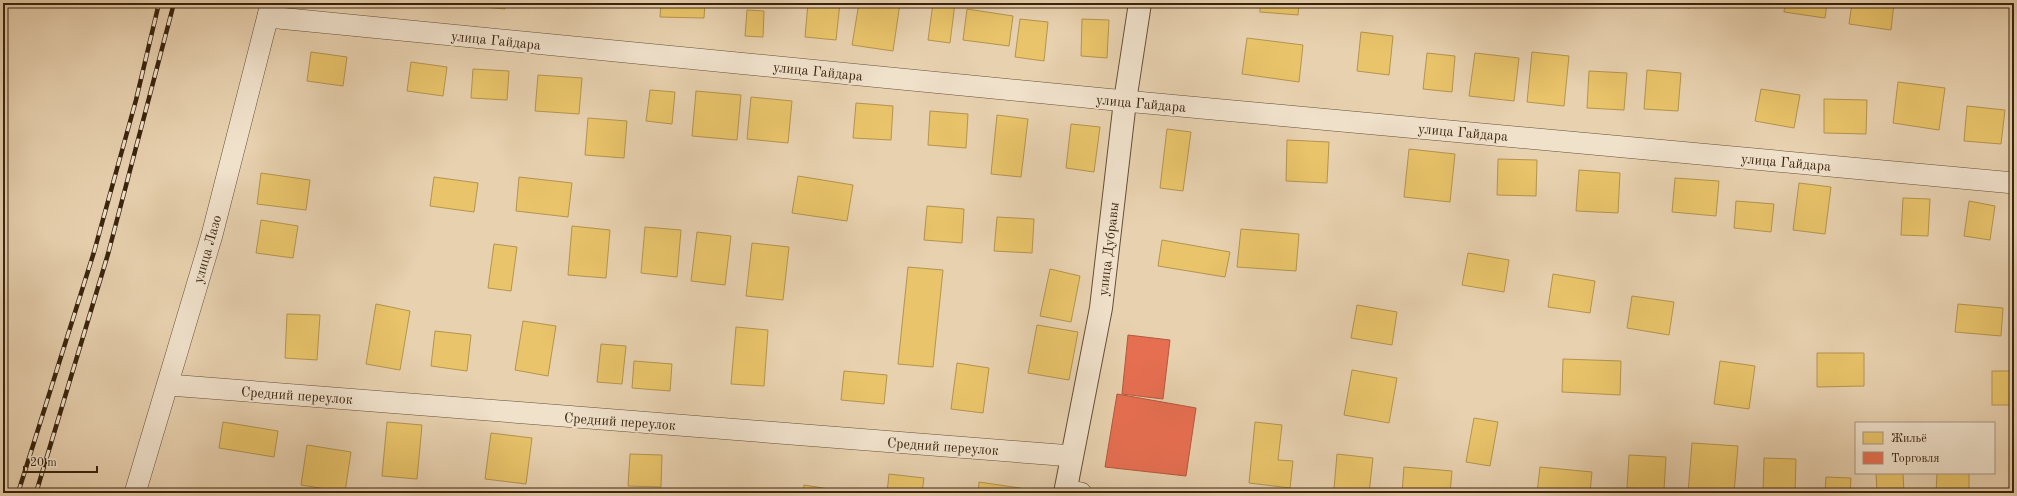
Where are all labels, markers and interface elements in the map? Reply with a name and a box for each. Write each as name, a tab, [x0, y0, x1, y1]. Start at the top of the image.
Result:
street label: улица Гайдара	[450, 29, 542, 53]
street label: улица Гайдара	[772, 60, 864, 84]
street label: улица Гайдара	[1095, 93, 1187, 115]
street label: улица Гайдара	[1417, 122, 1509, 144]
street label: улица Гайдара	[1740, 152, 1832, 174]
street label: улица Дубравы	[1096, 201, 1122, 297]
street label: улица Лазо	[192, 213, 224, 285]
street label: Средний переулок	[241, 385, 353, 407]
street label: Средний переулок	[564, 411, 676, 433]
legend	[1855, 422, 1995, 474]
text: Жильё	[1891, 433, 1927, 445]
street label: Средний переулок	[887, 436, 999, 458]
scale bar	[24, 448, 97, 474]
text: Торговля	[1891, 453, 1940, 465]
text: 20 m	[30, 457, 57, 469]

